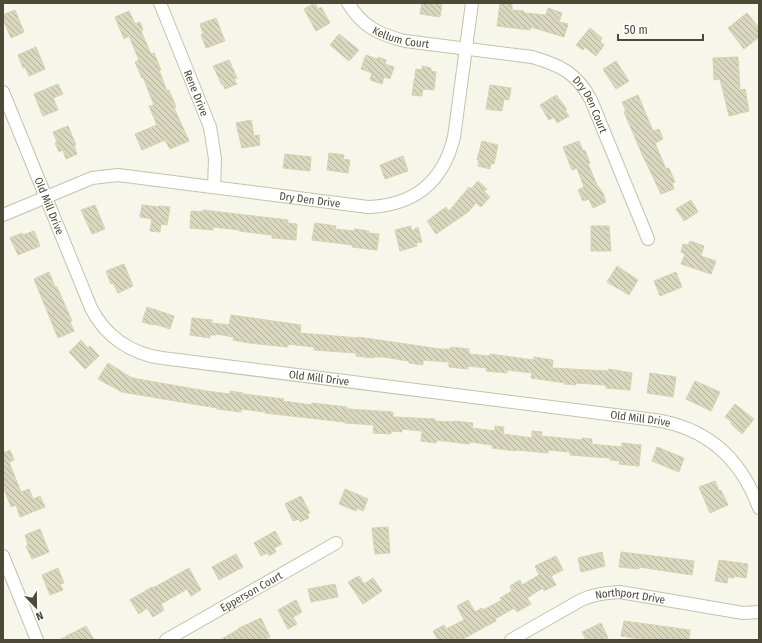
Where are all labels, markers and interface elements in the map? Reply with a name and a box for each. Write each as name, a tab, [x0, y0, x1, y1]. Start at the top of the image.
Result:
scale bar	[618, 16, 703, 42]
text: 50 m	[624, 23, 648, 37]
street label: Kellum Court	[370, 24, 430, 51]
street label: Rene Drive	[181, 68, 211, 118]
street label: Dry Den Court	[570, 73, 610, 135]
street label: Old Mill Drive	[32, 175, 67, 236]
street label: Dry Den Drive	[279, 189, 341, 210]
street label: Old Mill Drive	[288, 368, 350, 388]
street label: Old Mill Drive	[610, 408, 672, 429]
street label: Epperson Court	[218, 568, 285, 614]
street label: Northport Drive	[594, 585, 666, 606]
north arrow	[16, 587, 56, 627]
text: N	[34, 609, 45, 623]

